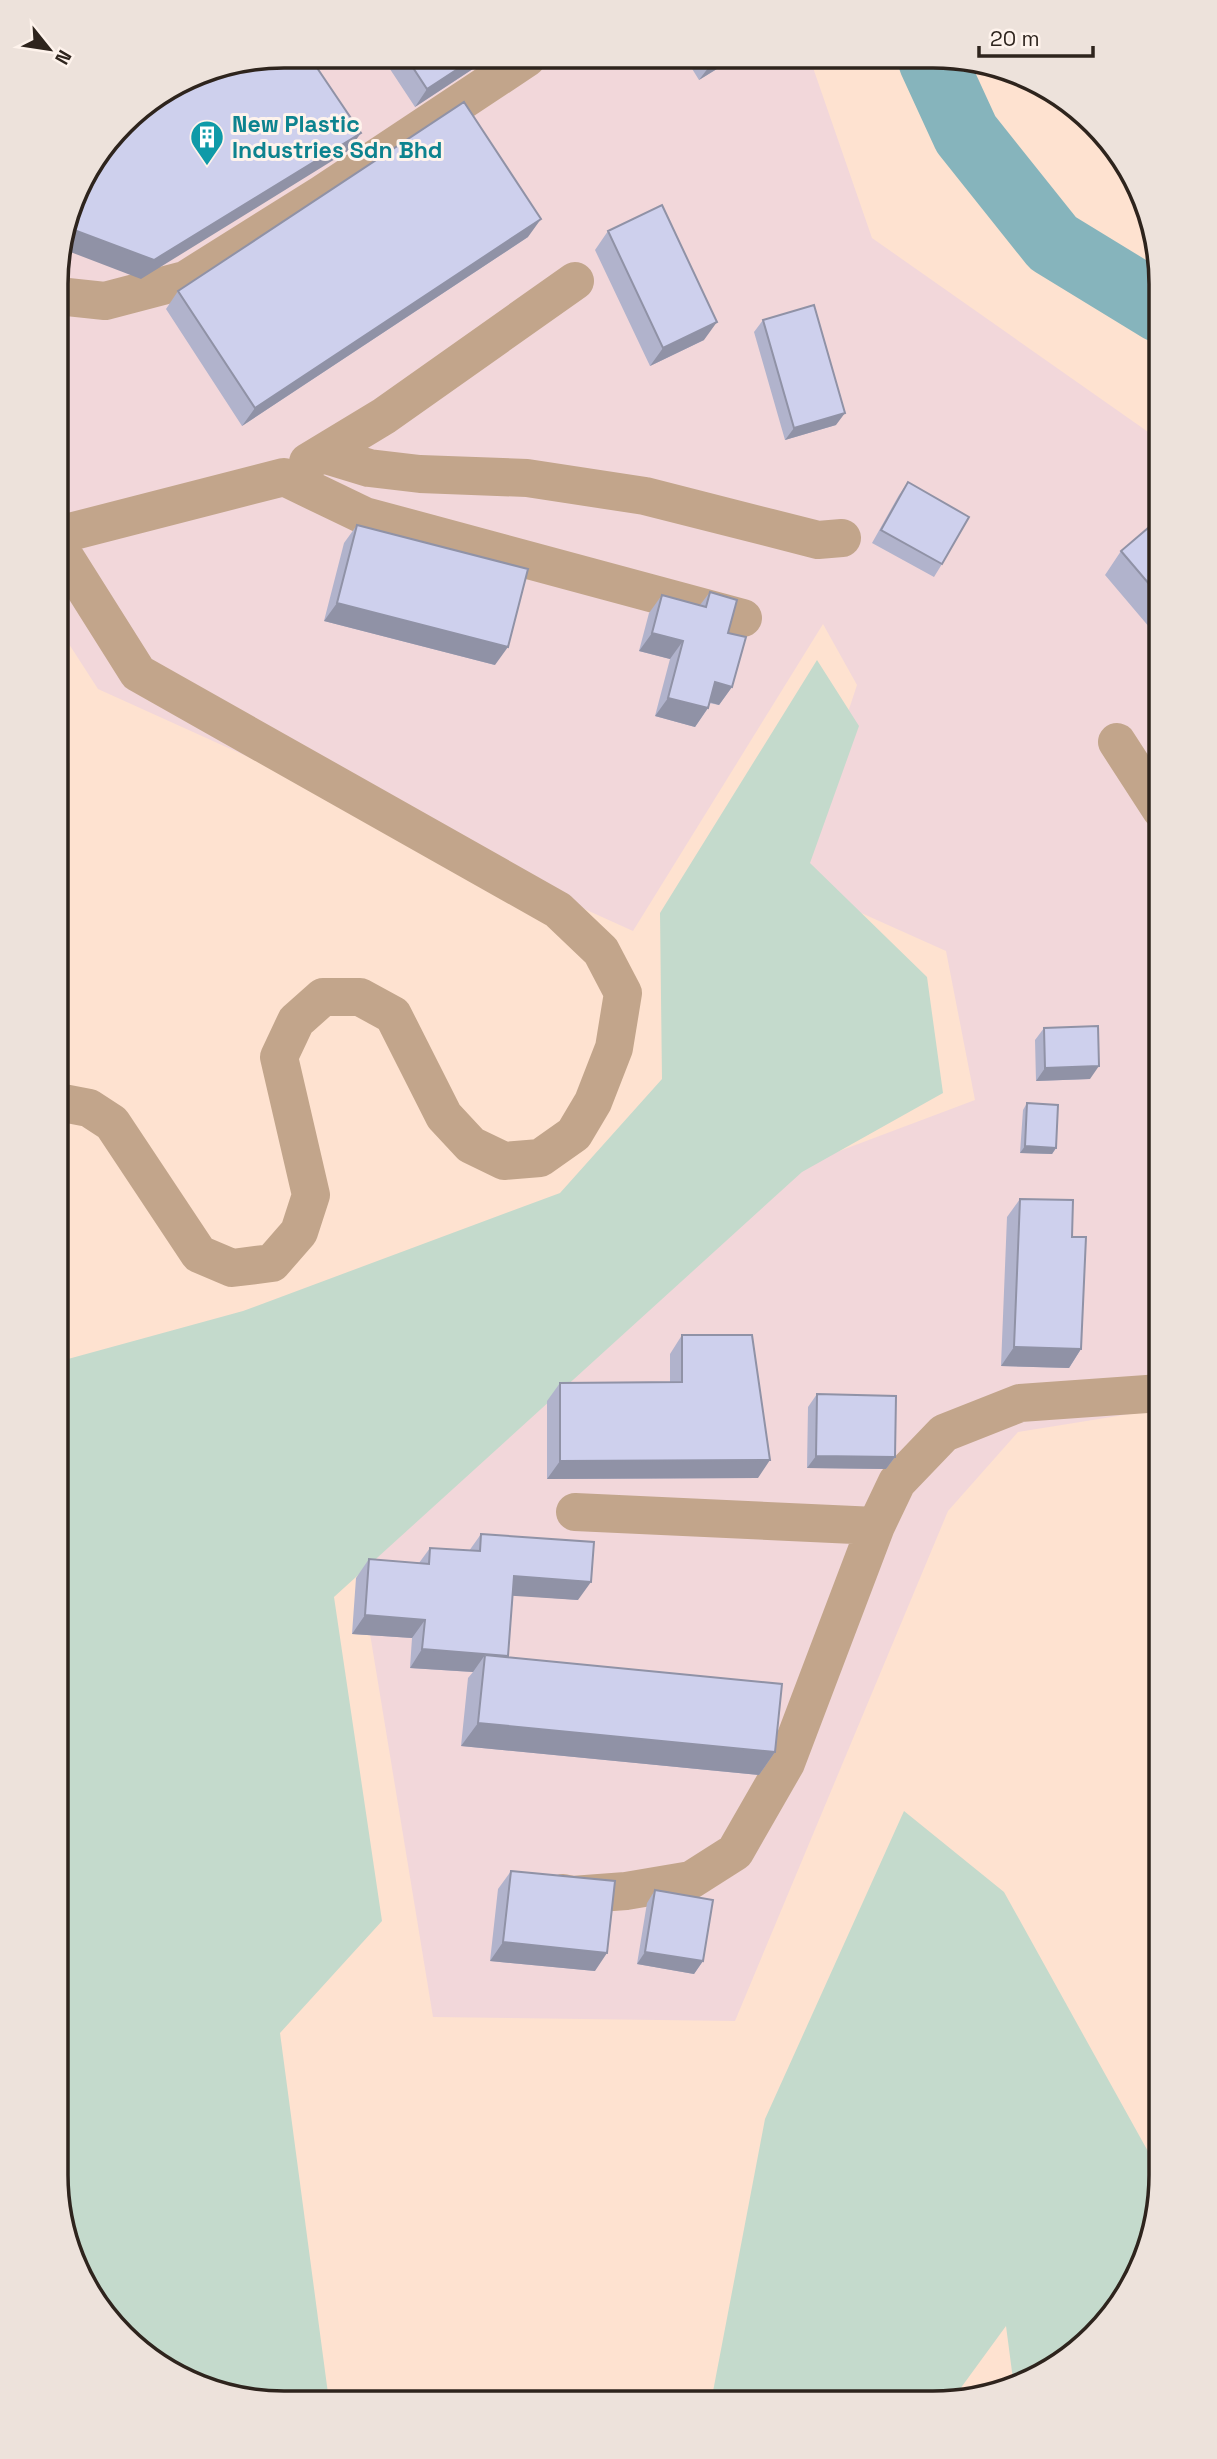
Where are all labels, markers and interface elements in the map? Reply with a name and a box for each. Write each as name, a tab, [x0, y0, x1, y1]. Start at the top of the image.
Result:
north arrow	[14, 14, 84, 84]
scale bar	[979, 14, 1093, 58]
text: 20 m	[990, 25, 1040, 52]
text: N	[49, 45, 77, 69]
place label: New Plastic Industries Sdn Bhd	[232, 109, 443, 165]
building icon: New Plastic Industries Sdn Bhd	[188, 118, 226, 167]

